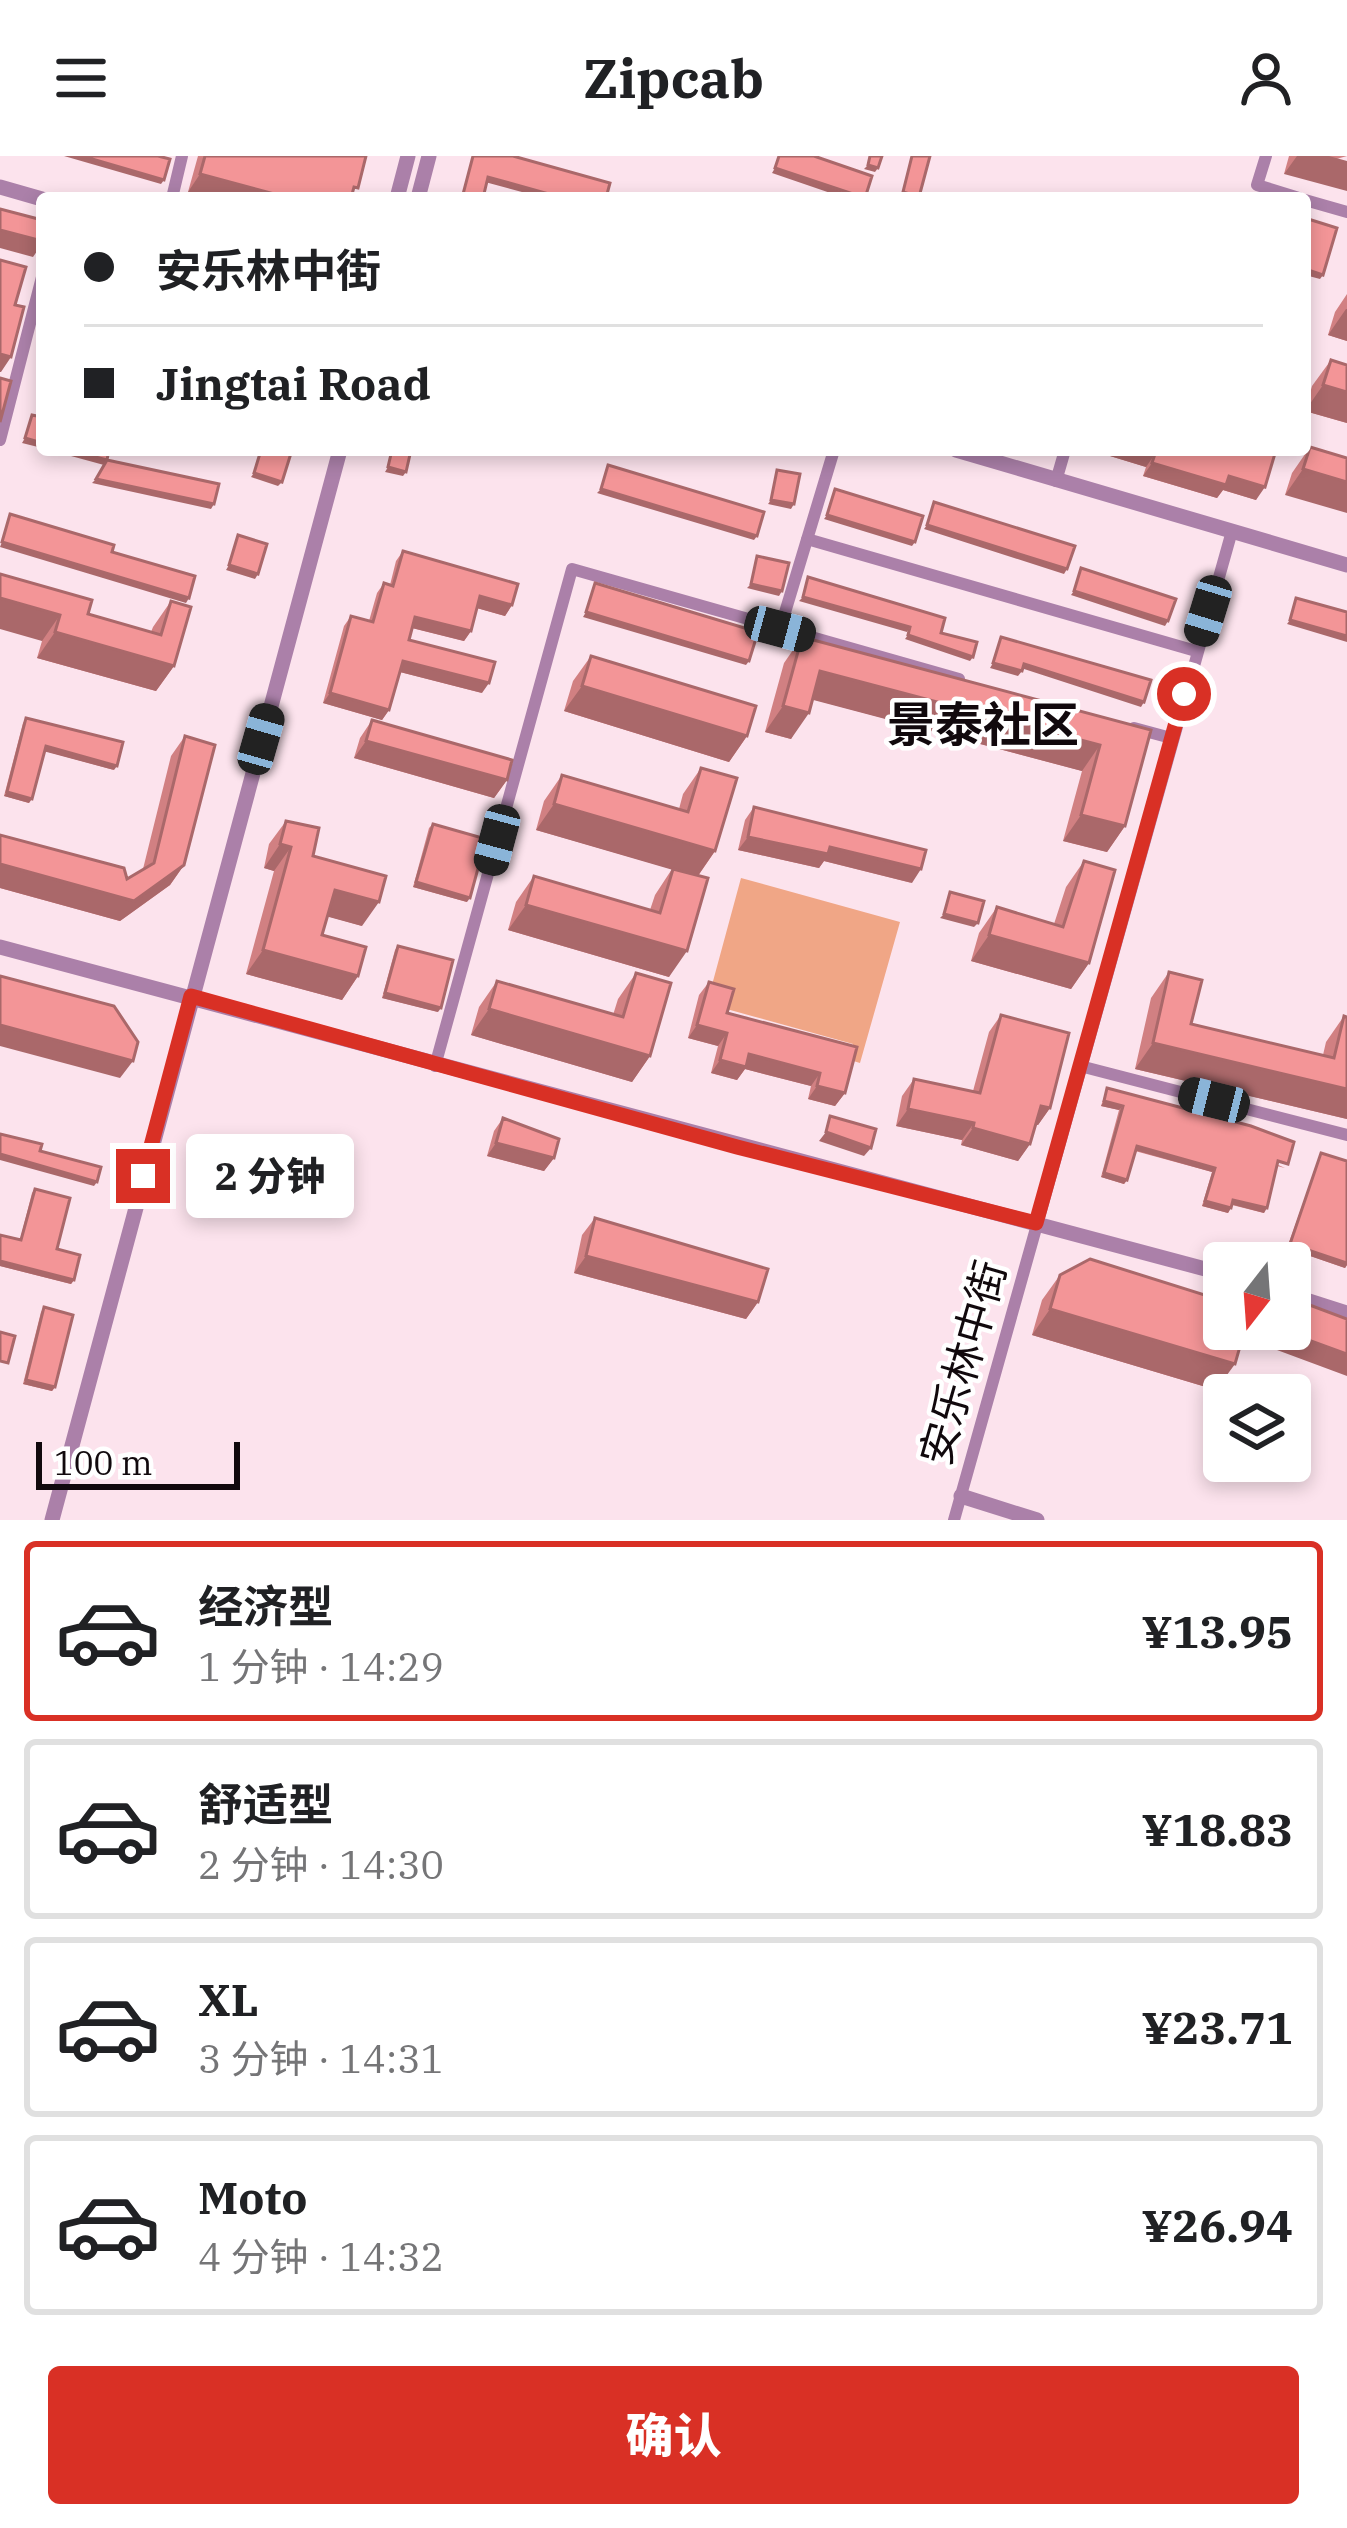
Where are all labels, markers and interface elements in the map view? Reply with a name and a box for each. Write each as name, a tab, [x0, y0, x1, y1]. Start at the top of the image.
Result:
text: Zipcab	[583, 43, 764, 113]
icon: menu	[48, 45, 114, 111]
icon: person	[1233, 45, 1299, 111]
text: 安乐林中街	[156, 241, 381, 299]
text: Jingtai Road	[156, 354, 431, 412]
car	[1180, 571, 1236, 651]
car	[741, 602, 819, 656]
route start	[1157, 667, 1211, 721]
district label: 景泰社区	[887, 693, 1079, 755]
car	[234, 699, 288, 779]
car	[470, 801, 524, 879]
car	[1175, 1074, 1253, 1126]
callout: 2 分钟	[185, 1134, 353, 1218]
route end	[116, 1149, 170, 1203]
text: 2 分钟	[215, 1150, 325, 1201]
north arrow	[1203, 1242, 1311, 1350]
map controls	[1203, 1242, 1311, 1482]
street label: 安乐林中街	[907, 1254, 1018, 1471]
button: layers	[1203, 1374, 1311, 1482]
scale bar	[36, 1436, 240, 1489]
text: 100 m	[54, 1441, 153, 1484]
icon: car	[54, 1577, 162, 1685]
text: 经济型	[198, 1577, 333, 1635]
text: ¥13.95	[1142, 1602, 1293, 1660]
text: 1 分钟 · 14:29	[198, 1641, 444, 1692]
icon: car	[54, 1775, 162, 1883]
text: 舒适型	[198, 1775, 333, 1833]
text: ¥18.83	[1142, 1800, 1293, 1858]
text: 2 分钟 · 14:30	[198, 1839, 444, 1890]
text: XL	[198, 1970, 259, 2028]
icon: car	[54, 1973, 162, 2081]
text: ¥23.71	[1142, 1998, 1293, 2056]
text: 3 分钟 · 14:31	[198, 2033, 444, 2084]
text: Moto	[198, 2168, 308, 2226]
icon: car	[54, 2171, 162, 2279]
text: ¥26.94	[1142, 2196, 1293, 2254]
text: 4 分钟 · 14:32	[198, 2231, 444, 2282]
button: 确认	[48, 2366, 1299, 2504]

